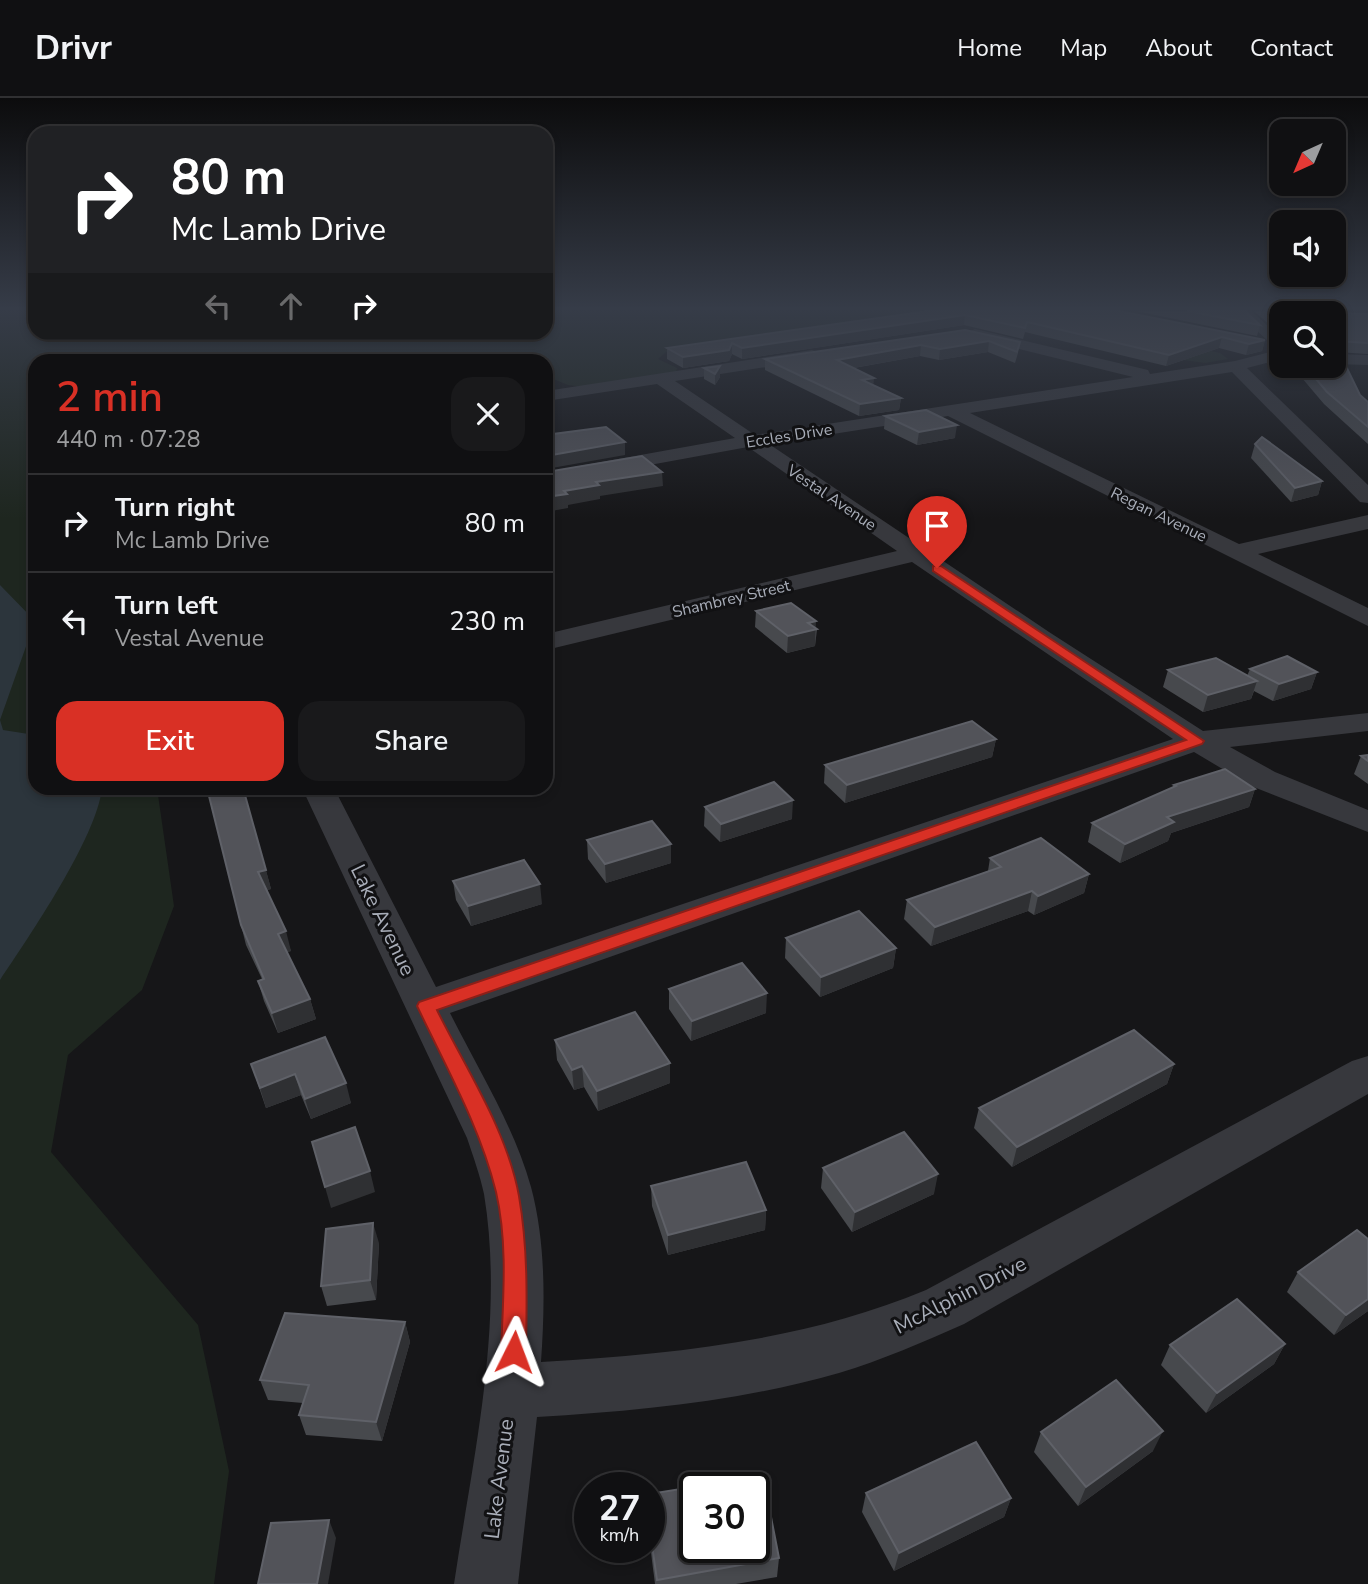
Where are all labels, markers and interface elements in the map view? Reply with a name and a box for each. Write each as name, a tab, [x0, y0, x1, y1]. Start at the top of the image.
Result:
text: Drivr	[35, 26, 112, 71]
text: Home	[957, 32, 1022, 64]
text: Map	[1060, 32, 1107, 64]
text: About	[1145, 32, 1212, 64]
text: Contact	[1250, 32, 1333, 64]
north arrow	[1269, 119, 1346, 196]
map controls	[1269, 119, 1346, 378]
text: 80 m	[171, 144, 286, 211]
icon: right	[56, 154, 147, 245]
text: Mc Lamb Drive	[171, 208, 386, 251]
button: sound	[1269, 210, 1346, 287]
icon: left	[199, 287, 237, 325]
icon: ahead	[272, 287, 310, 325]
icon: right	[345, 287, 383, 325]
button: search	[1269, 301, 1346, 378]
text: 2 min	[56, 369, 163, 426]
button: close	[451, 377, 525, 451]
street label: Eccles Drive	[745, 418, 834, 454]
text: 440 m · 07:28	[56, 424, 201, 455]
street label: Vestal Avenue	[782, 459, 881, 536]
street label: Regan Avenue	[1107, 482, 1210, 548]
text: Turn right	[115, 490, 234, 525]
pin	[907, 496, 967, 568]
icon: right	[56, 504, 94, 542]
text: 80 m	[465, 506, 525, 541]
icon: arrive	[918, 507, 956, 545]
text: Mc Lamb Drive	[115, 525, 269, 556]
street label: Shambrey Street	[670, 575, 793, 623]
text: Turn left	[115, 588, 218, 623]
icon: left	[56, 602, 94, 640]
text: 230 m	[449, 604, 525, 639]
text: Vestal Avenue	[115, 623, 264, 654]
button: Exit	[56, 701, 284, 781]
button: Share	[298, 701, 525, 781]
street label: Lake Avenue	[344, 860, 422, 980]
street label: McAlphin Drive	[889, 1250, 1031, 1340]
position arrow	[477, 1315, 551, 1389]
street label: Lake Avenue	[478, 1417, 520, 1541]
speed limit sign: 30	[679, 1472, 770, 1563]
text: 27	[598, 1485, 641, 1532]
text: km/h	[600, 1523, 639, 1547]

